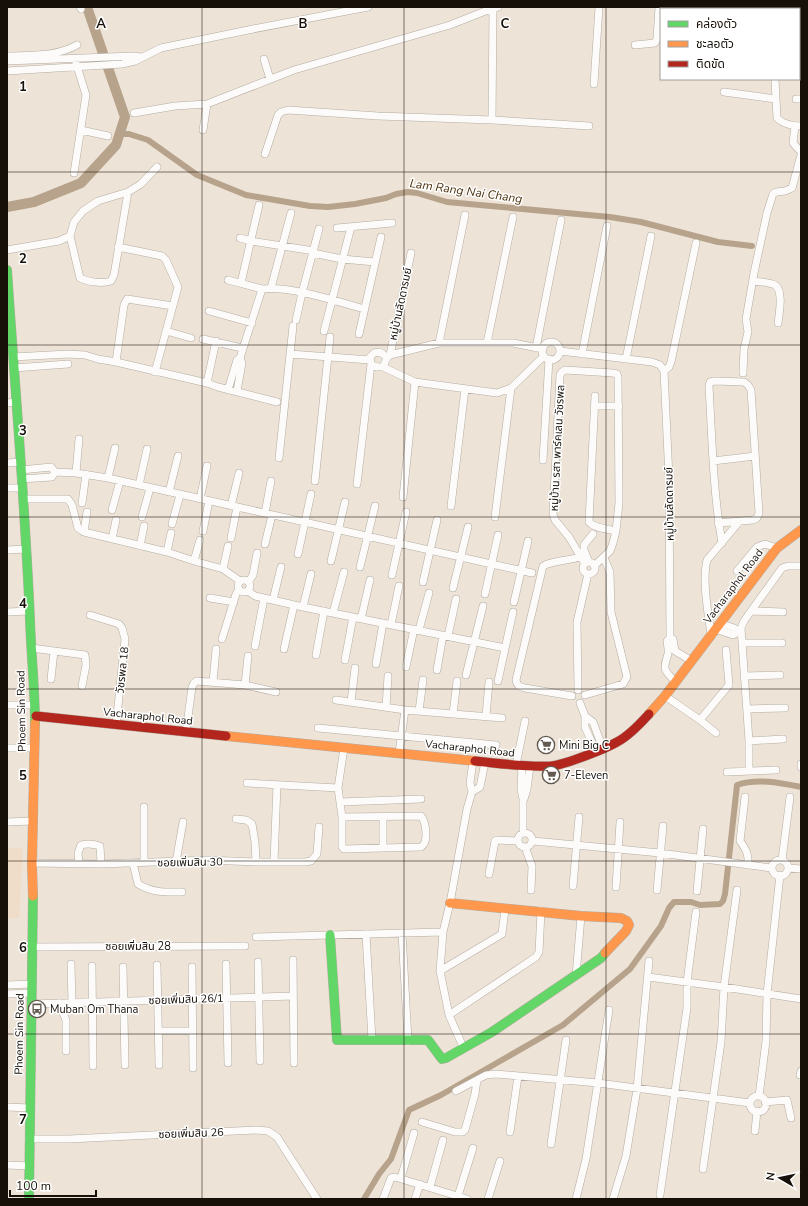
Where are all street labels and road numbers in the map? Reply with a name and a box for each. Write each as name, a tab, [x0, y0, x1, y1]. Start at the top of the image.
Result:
street label: หมู่บ้านลัดดารมย์	[385, 266, 416, 342]
street label: หมู่บ้าน รสา พาร์คเลน วัชรพล	[547, 384, 568, 512]
street label: หมู่บ้านลัดดารมย์	[661, 467, 678, 541]
street label: Vacharaphol Road	[700, 546, 767, 628]
street label: วัชรพล 18	[113, 646, 132, 694]
street label: Phoem Sin Road	[13, 670, 30, 752]
street label: Vacharaphol Road	[101, 704, 194, 729]
street label: Vacharaphol Road	[423, 736, 516, 761]
street label: ซอยเพิ่มสิน 30	[157, 854, 223, 871]
street label: ซอยเพิ่มสิน 28	[105, 939, 171, 954]
street label: ซอยเพิ่มสิน 26/1	[148, 990, 224, 1008]
street label: Phoem Sin Road	[11, 993, 28, 1075]
street label: ซอยเพิ่มสิน 26	[158, 1124, 224, 1142]

